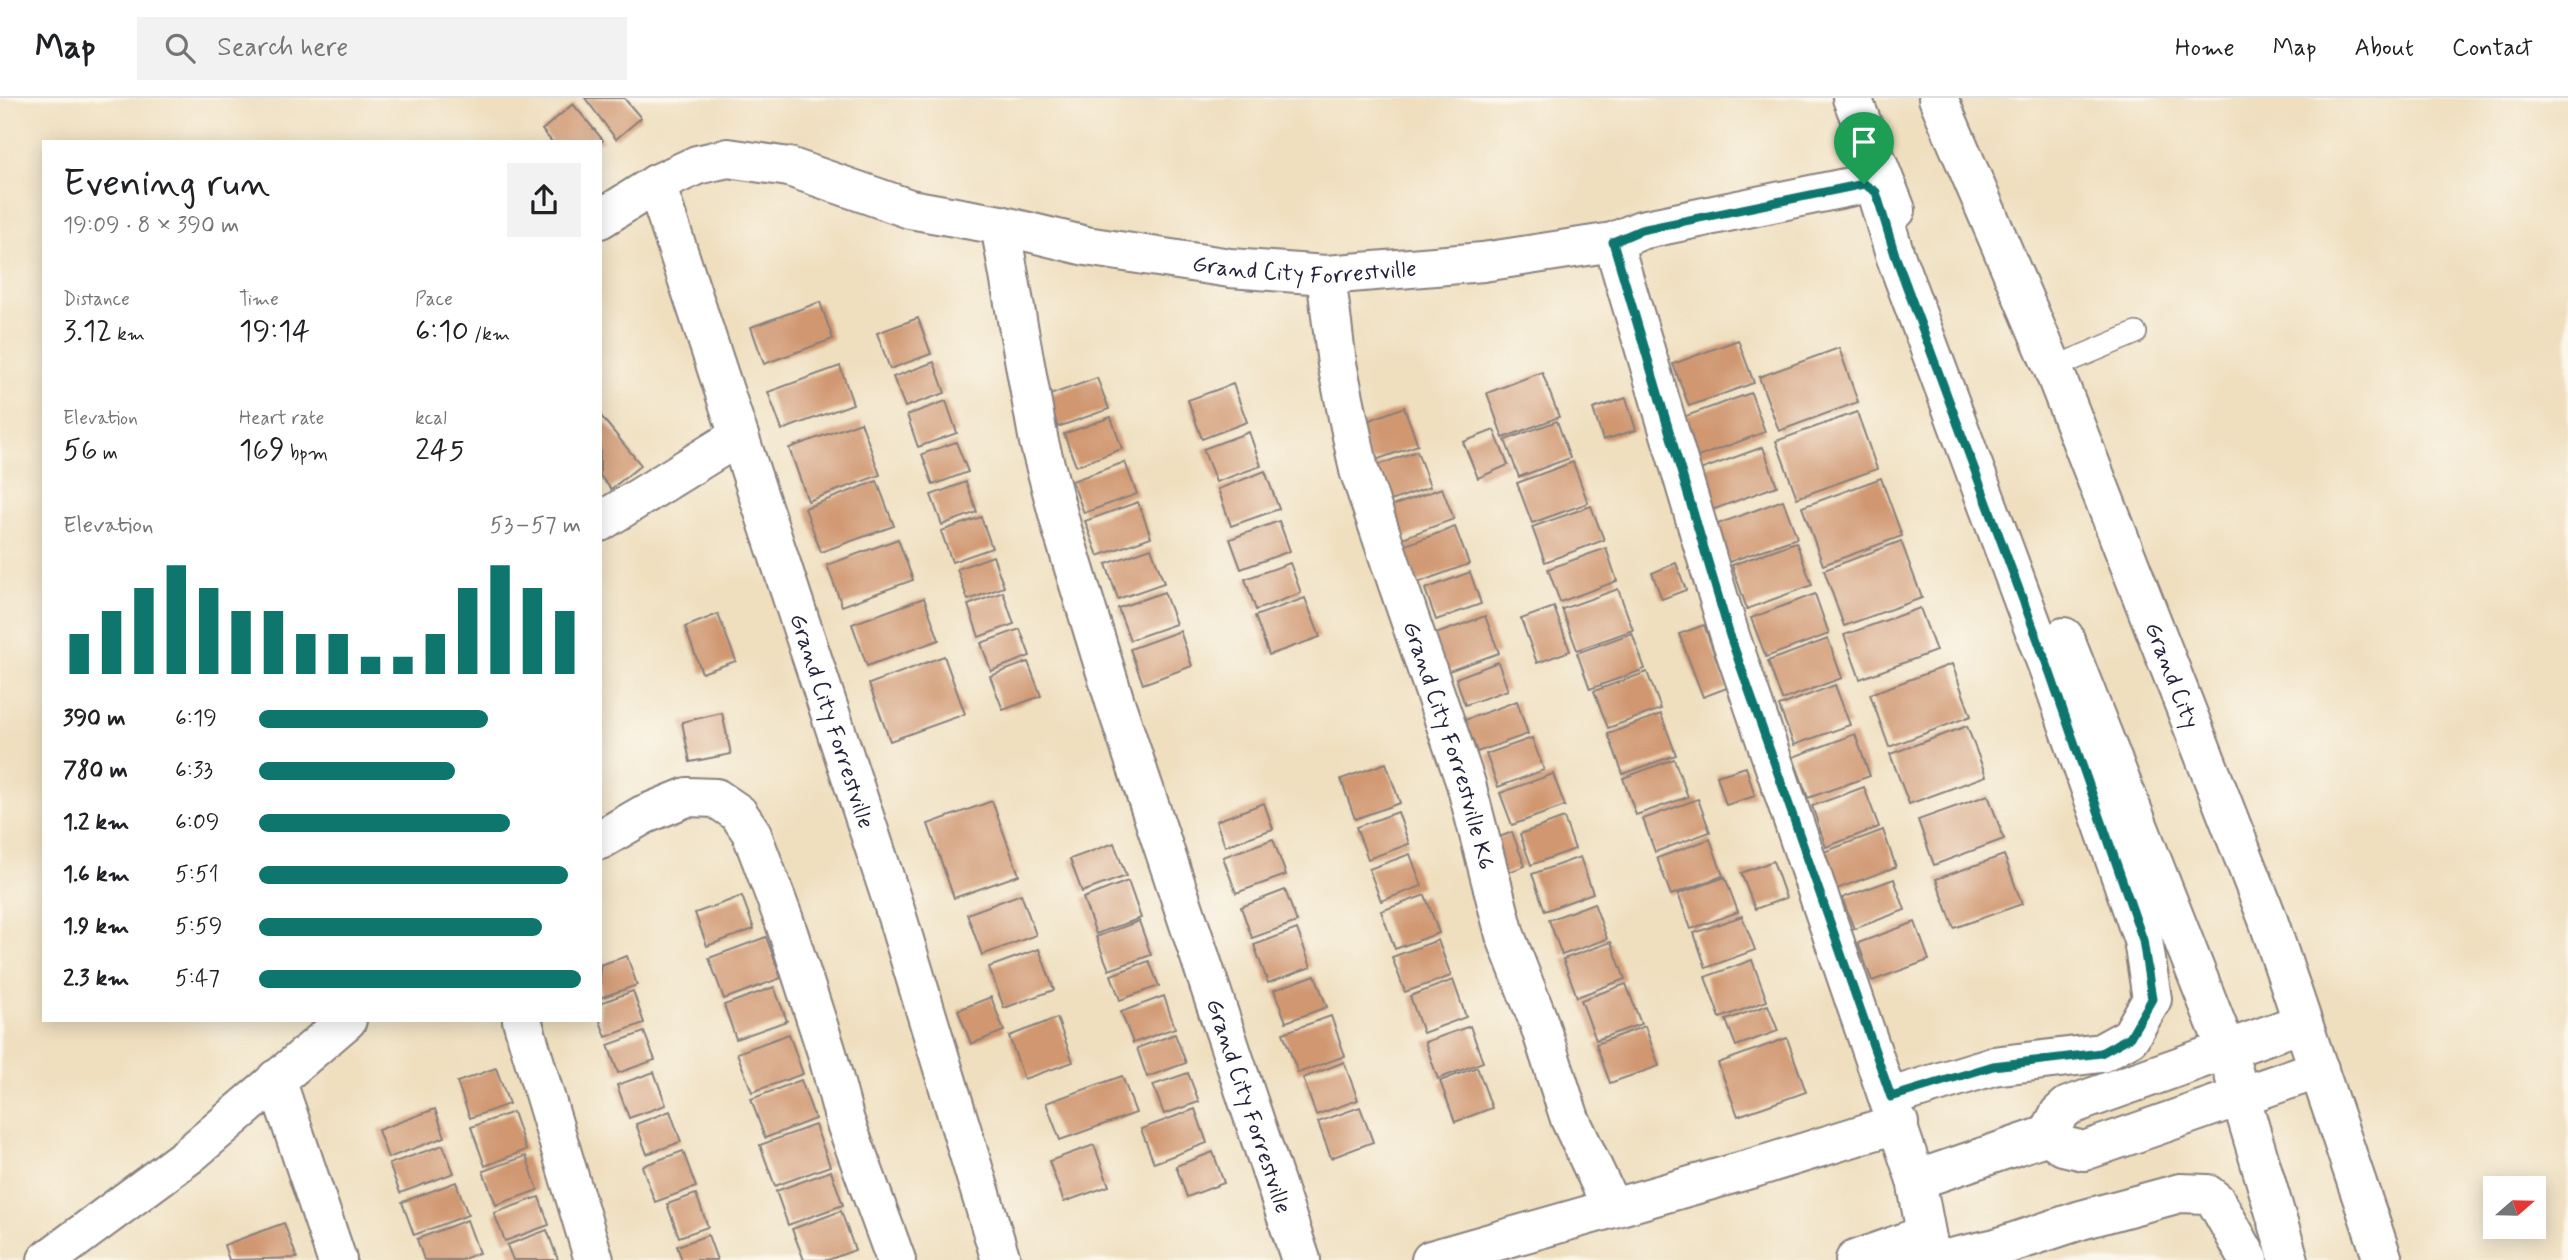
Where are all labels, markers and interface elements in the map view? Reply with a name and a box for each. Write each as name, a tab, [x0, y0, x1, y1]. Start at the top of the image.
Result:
search box	[137, 17, 627, 80]
text: Map	[35, 26, 95, 70]
icon: search	[161, 29, 199, 67]
text: Search here	[217, 31, 348, 65]
text: Home	[2175, 33, 2235, 64]
text: Map	[2273, 33, 2317, 64]
text: About	[2355, 33, 2414, 64]
text: Contact	[2452, 33, 2533, 64]
pin	[1834, 112, 1894, 184]
icon: arrive	[1845, 123, 1883, 161]
text: Evening run	[63, 160, 270, 209]
button: share	[507, 163, 581, 237]
text: 19:09 · 8 × 390 m	[63, 211, 239, 241]
street label: Grand City Forrestville	[1190, 249, 1418, 292]
text: Distance	[63, 287, 130, 312]
text: Time	[239, 287, 279, 312]
text: Pace	[415, 287, 453, 312]
text: 3.12	[63, 312, 112, 351]
text: 19:14	[239, 312, 310, 351]
text: 6:10	[415, 312, 469, 351]
text: km	[112, 322, 145, 347]
text: /km	[469, 322, 510, 347]
text: Elevation	[63, 406, 138, 431]
text: Heart rate	[239, 406, 324, 431]
text: kcal	[415, 406, 447, 431]
text: 56	[63, 431, 98, 470]
text: 169	[239, 431, 285, 470]
text: 245	[415, 431, 465, 470]
text: m	[98, 441, 118, 466]
text: bpm	[285, 441, 328, 466]
text: Elevation	[63, 511, 154, 541]
text: 53–57 m	[490, 511, 581, 541]
street label: Grand City Forrestville	[781, 610, 880, 833]
street label: Grand City Forrestville K6	[1395, 618, 1501, 873]
street label: Grand City	[2137, 618, 2205, 733]
text: 390 m	[63, 704, 125, 734]
text: 6:19	[175, 704, 217, 734]
text: 780 m	[63, 756, 128, 786]
text: 6:33	[175, 756, 213, 786]
text: 1.2 km	[63, 808, 129, 838]
text: 6:09	[175, 808, 219, 838]
text: 1.6 km	[63, 860, 130, 890]
text: 5:51	[175, 860, 219, 890]
text: 1.9 km	[63, 912, 129, 942]
text: 5:59	[175, 912, 222, 942]
text: 2.3 km	[63, 964, 129, 994]
text: 5:47	[175, 964, 220, 994]
street label: Grand City Forrestville	[1198, 995, 1297, 1218]
north arrow	[2483, 1176, 2546, 1239]
map controls	[2483, 1176, 2546, 1239]

